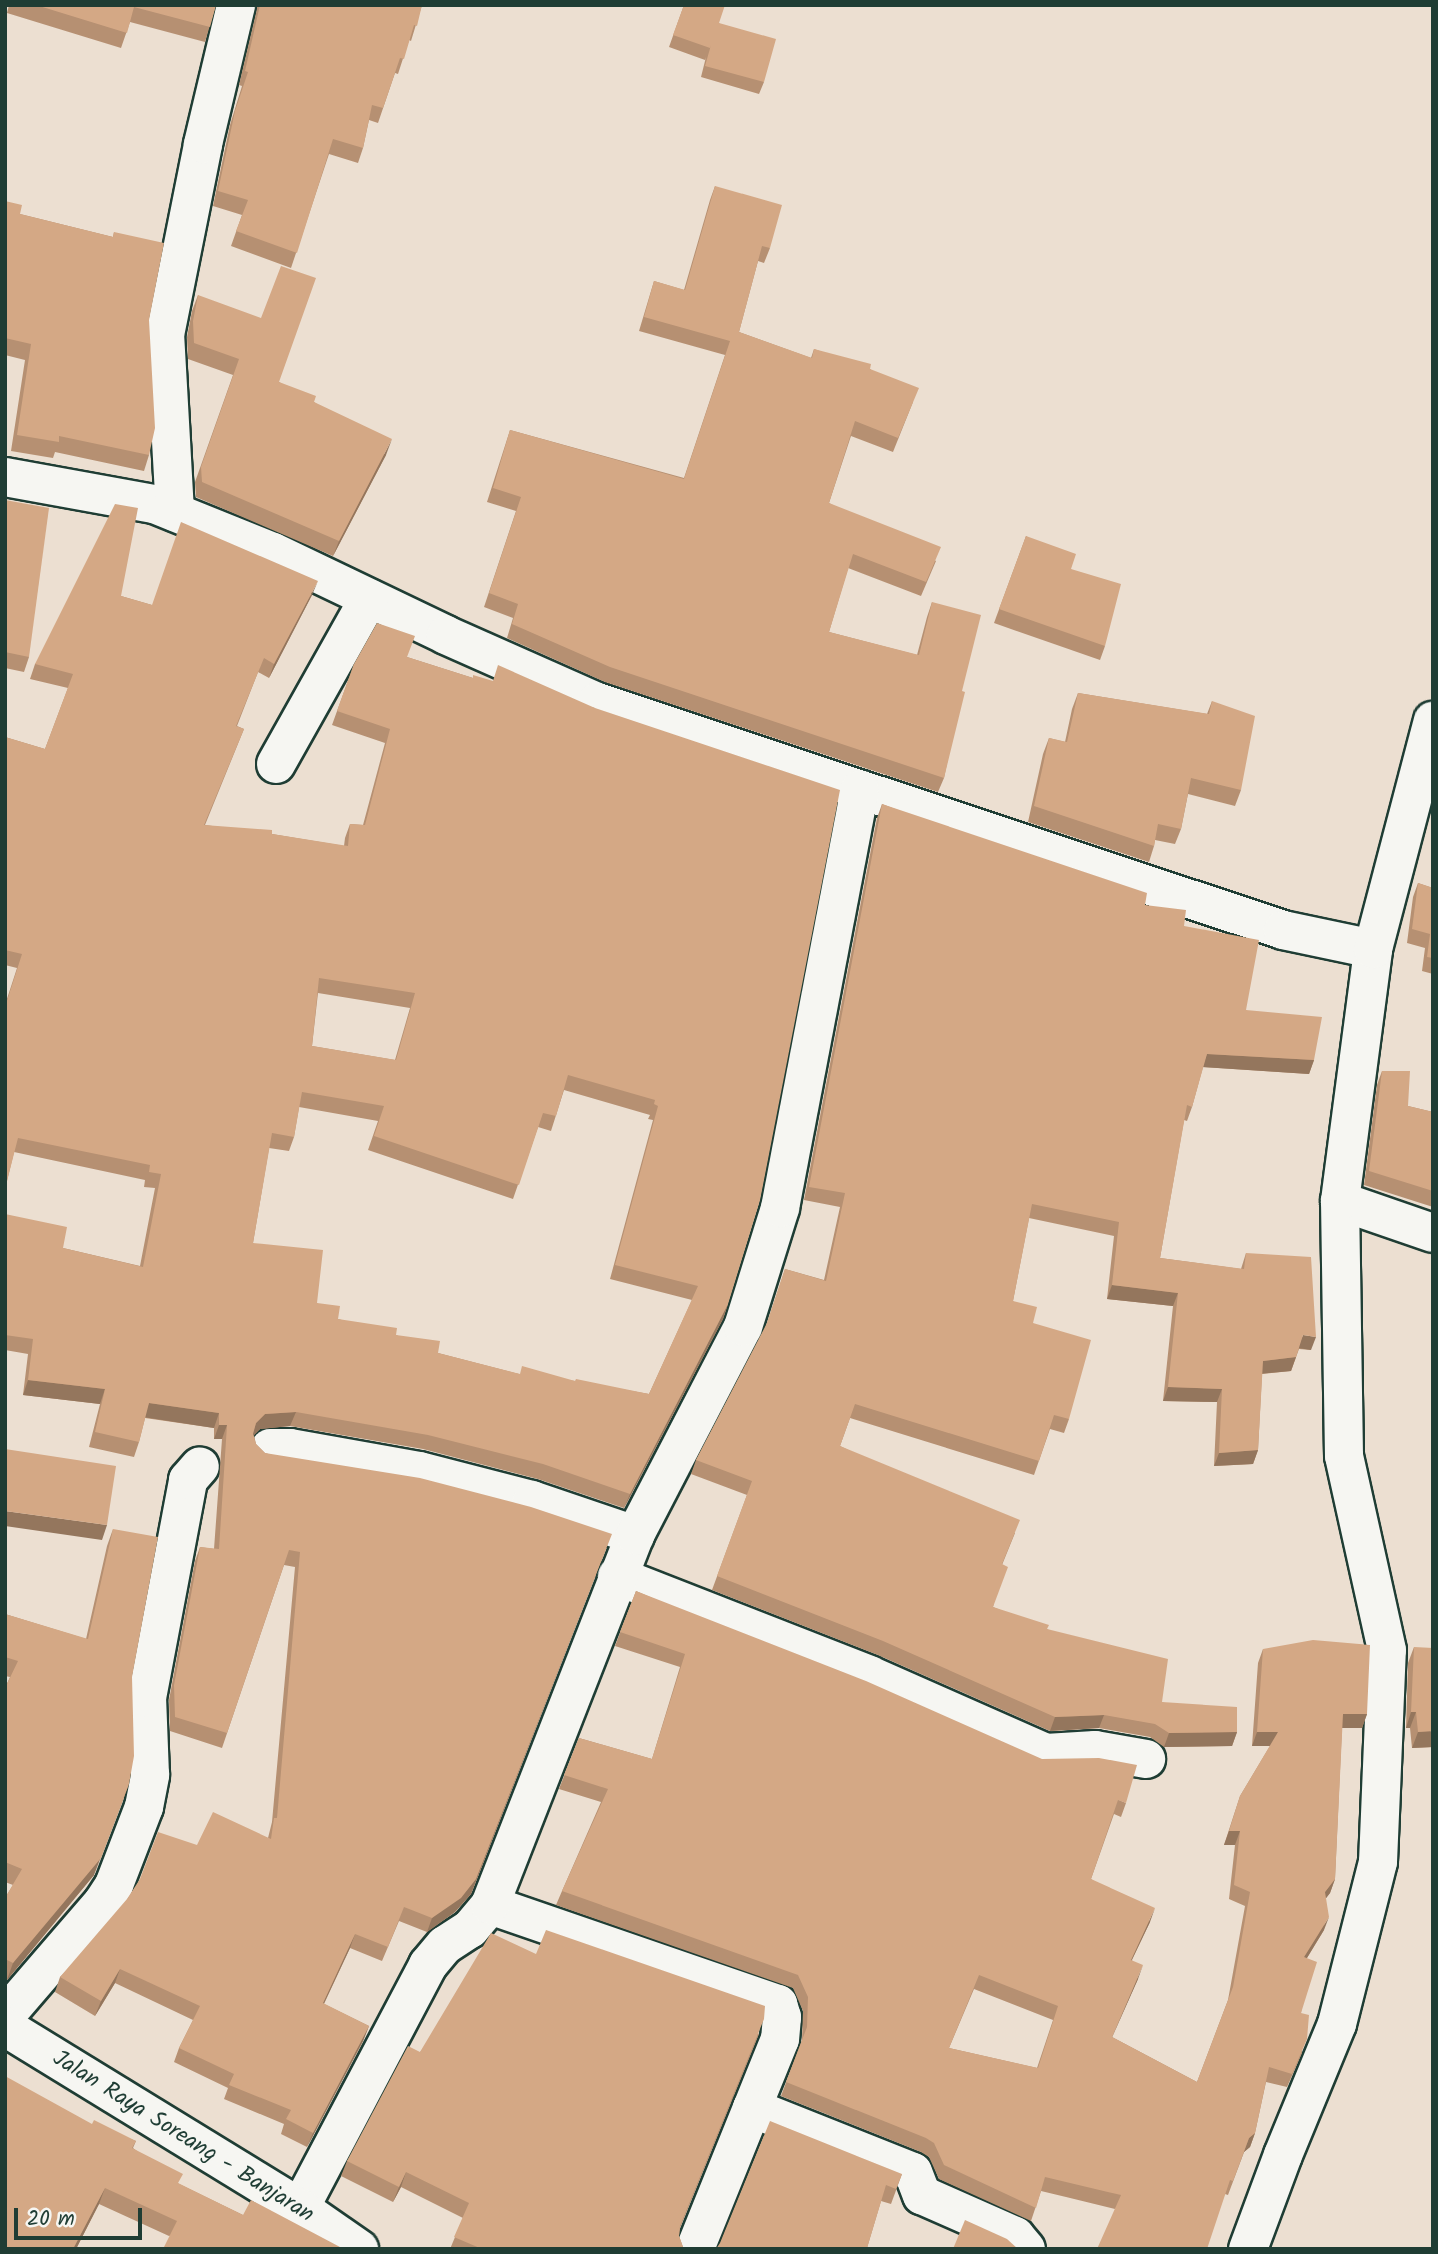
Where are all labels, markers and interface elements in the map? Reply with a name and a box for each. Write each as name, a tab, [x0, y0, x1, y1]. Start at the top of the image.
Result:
street label: Jalan Raya Soreang - Banjaran	[47, 2045, 319, 2229]
scale bar	[18, 2194, 145, 2238]
text: 20 m	[27, 2203, 75, 2236]

